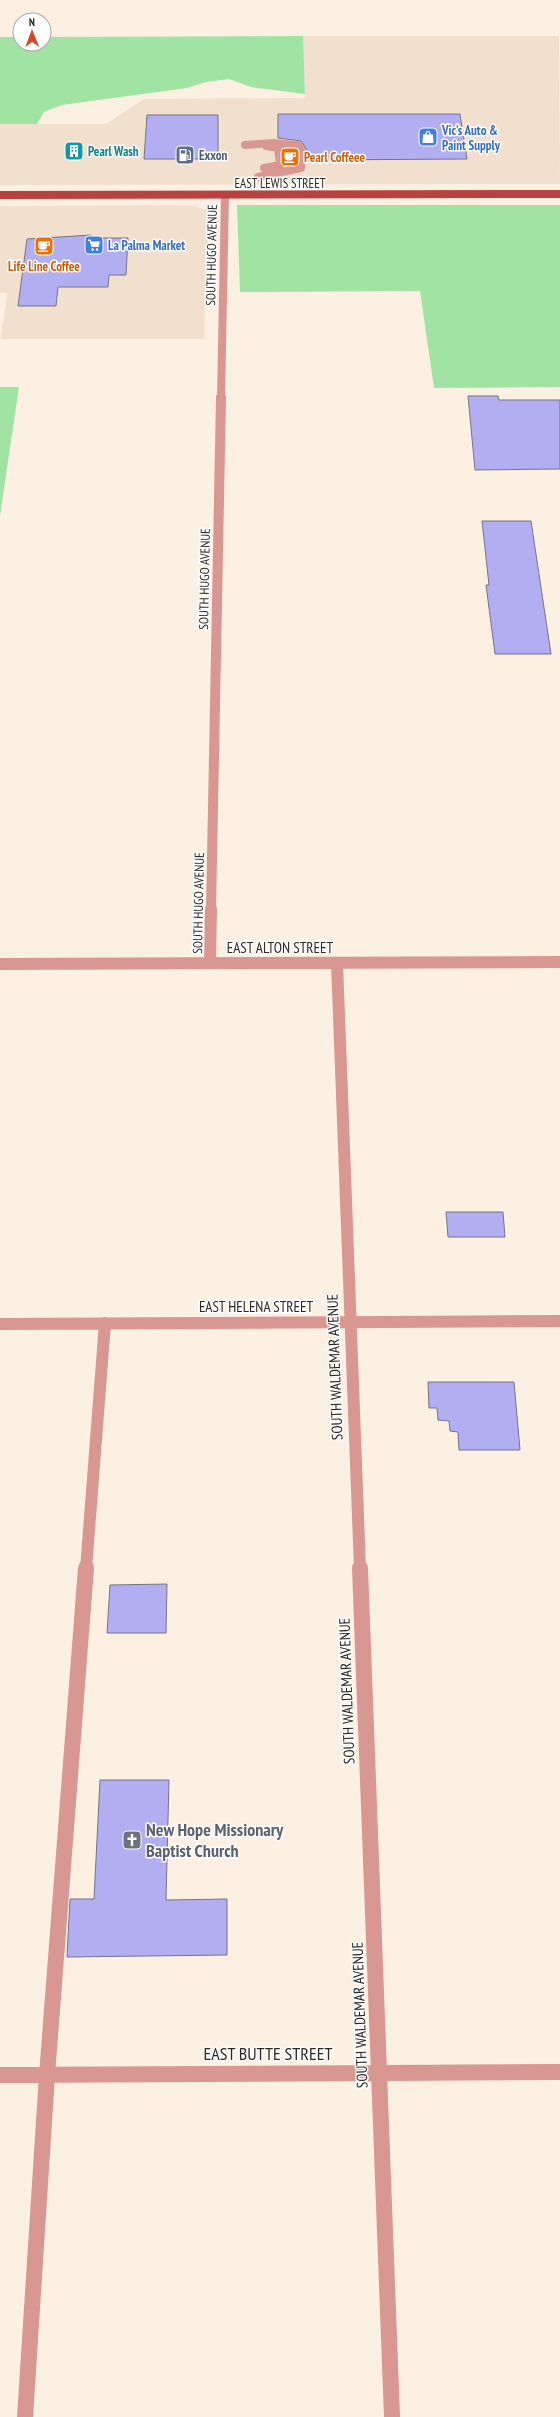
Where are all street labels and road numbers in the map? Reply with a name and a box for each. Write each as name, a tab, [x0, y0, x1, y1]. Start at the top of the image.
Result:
street label: EAST LEWIS STREET	[234, 175, 326, 192]
street label: SOUTH HUGO AVENUE	[202, 204, 221, 306]
street label: SOUTH HUGO AVENUE	[195, 528, 214, 630]
street label: SOUTH HUGO AVENUE	[189, 852, 208, 954]
street label: EAST ALTON STREET	[227, 938, 333, 957]
street label: SOUTH WALDEMAR AVENUE	[322, 1294, 347, 1440]
street label: EAST HELENA STREET	[199, 1297, 313, 1316]
street label: SOUTH WALDEMAR AVENUE	[334, 1618, 359, 1764]
street label: SOUTH WALDEMAR AVENUE	[347, 1942, 372, 2088]
street label: EAST BUTTE STREET	[204, 2042, 332, 2065]

